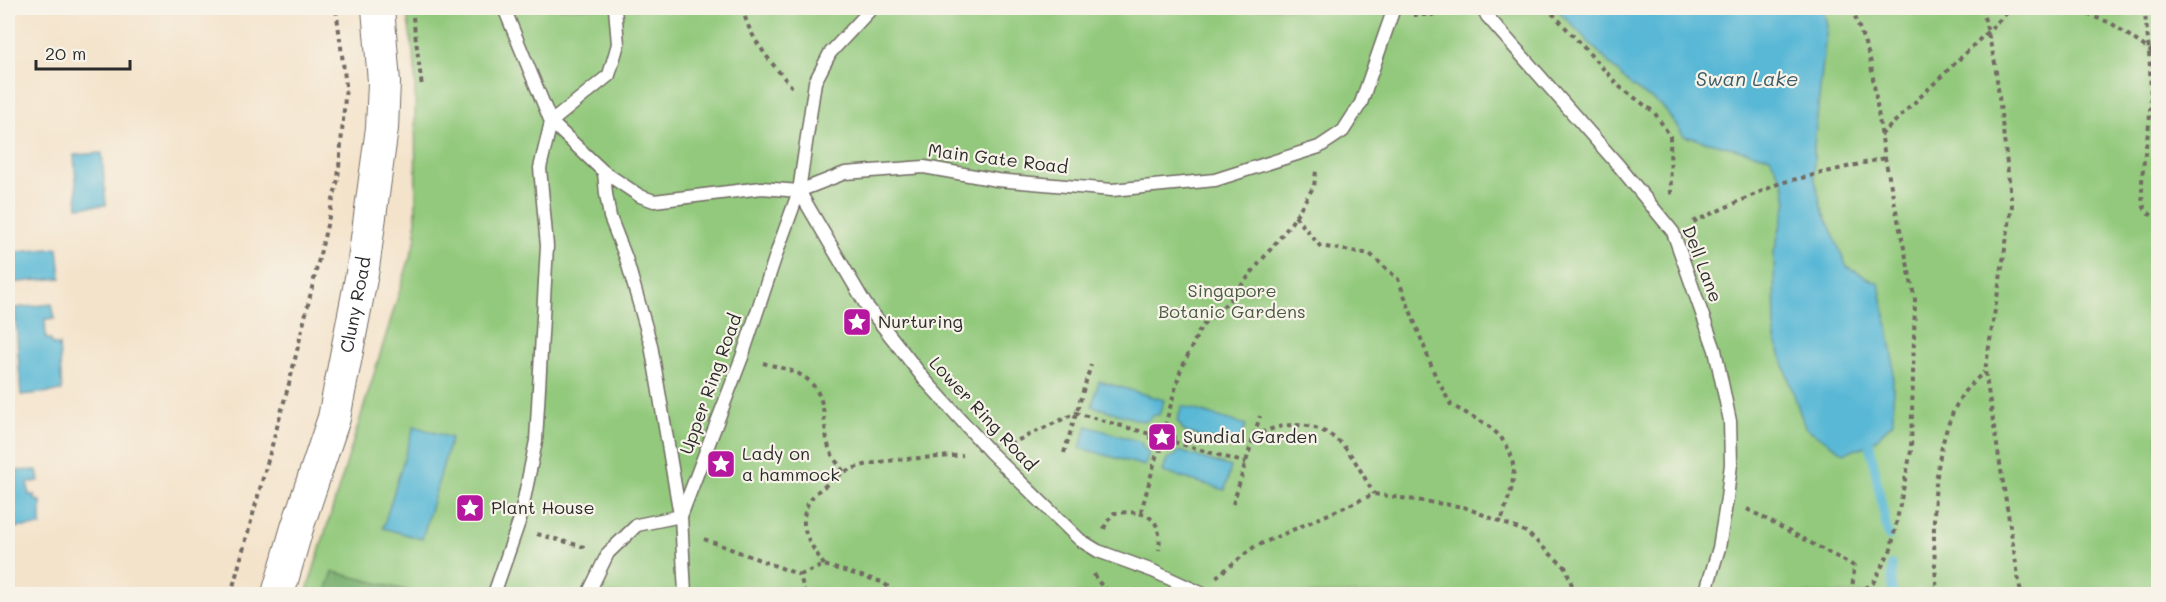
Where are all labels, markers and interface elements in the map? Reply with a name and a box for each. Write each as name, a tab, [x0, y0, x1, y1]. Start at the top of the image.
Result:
scale bar	[36, 33, 130, 71]
text: 20 m	[45, 41, 86, 65]
water label: Swan Lake	[1696, 65, 1798, 91]
street label: Main Gate Road	[927, 138, 1070, 179]
street label: Dell Lane	[1677, 222, 1728, 305]
street label: Cluny Road	[334, 255, 375, 355]
park label: Singapore Botanic Gardens	[1158, 278, 1306, 323]
place icon: Nurturing	[841, 306, 873, 338]
place label: Nurturing	[878, 309, 963, 333]
street label: Upper Ring Road	[673, 310, 747, 457]
street label: Lower Ring Road	[924, 351, 1043, 476]
place icon: Sundial Garden	[1146, 421, 1178, 453]
place label: Sundial Garden	[1183, 424, 1317, 448]
place label: Lady on a hammock	[742, 441, 840, 486]
place icon: Lady on a hammock	[705, 448, 737, 480]
place icon: Plant House	[454, 492, 486, 524]
place label: Plant House	[491, 495, 595, 519]

